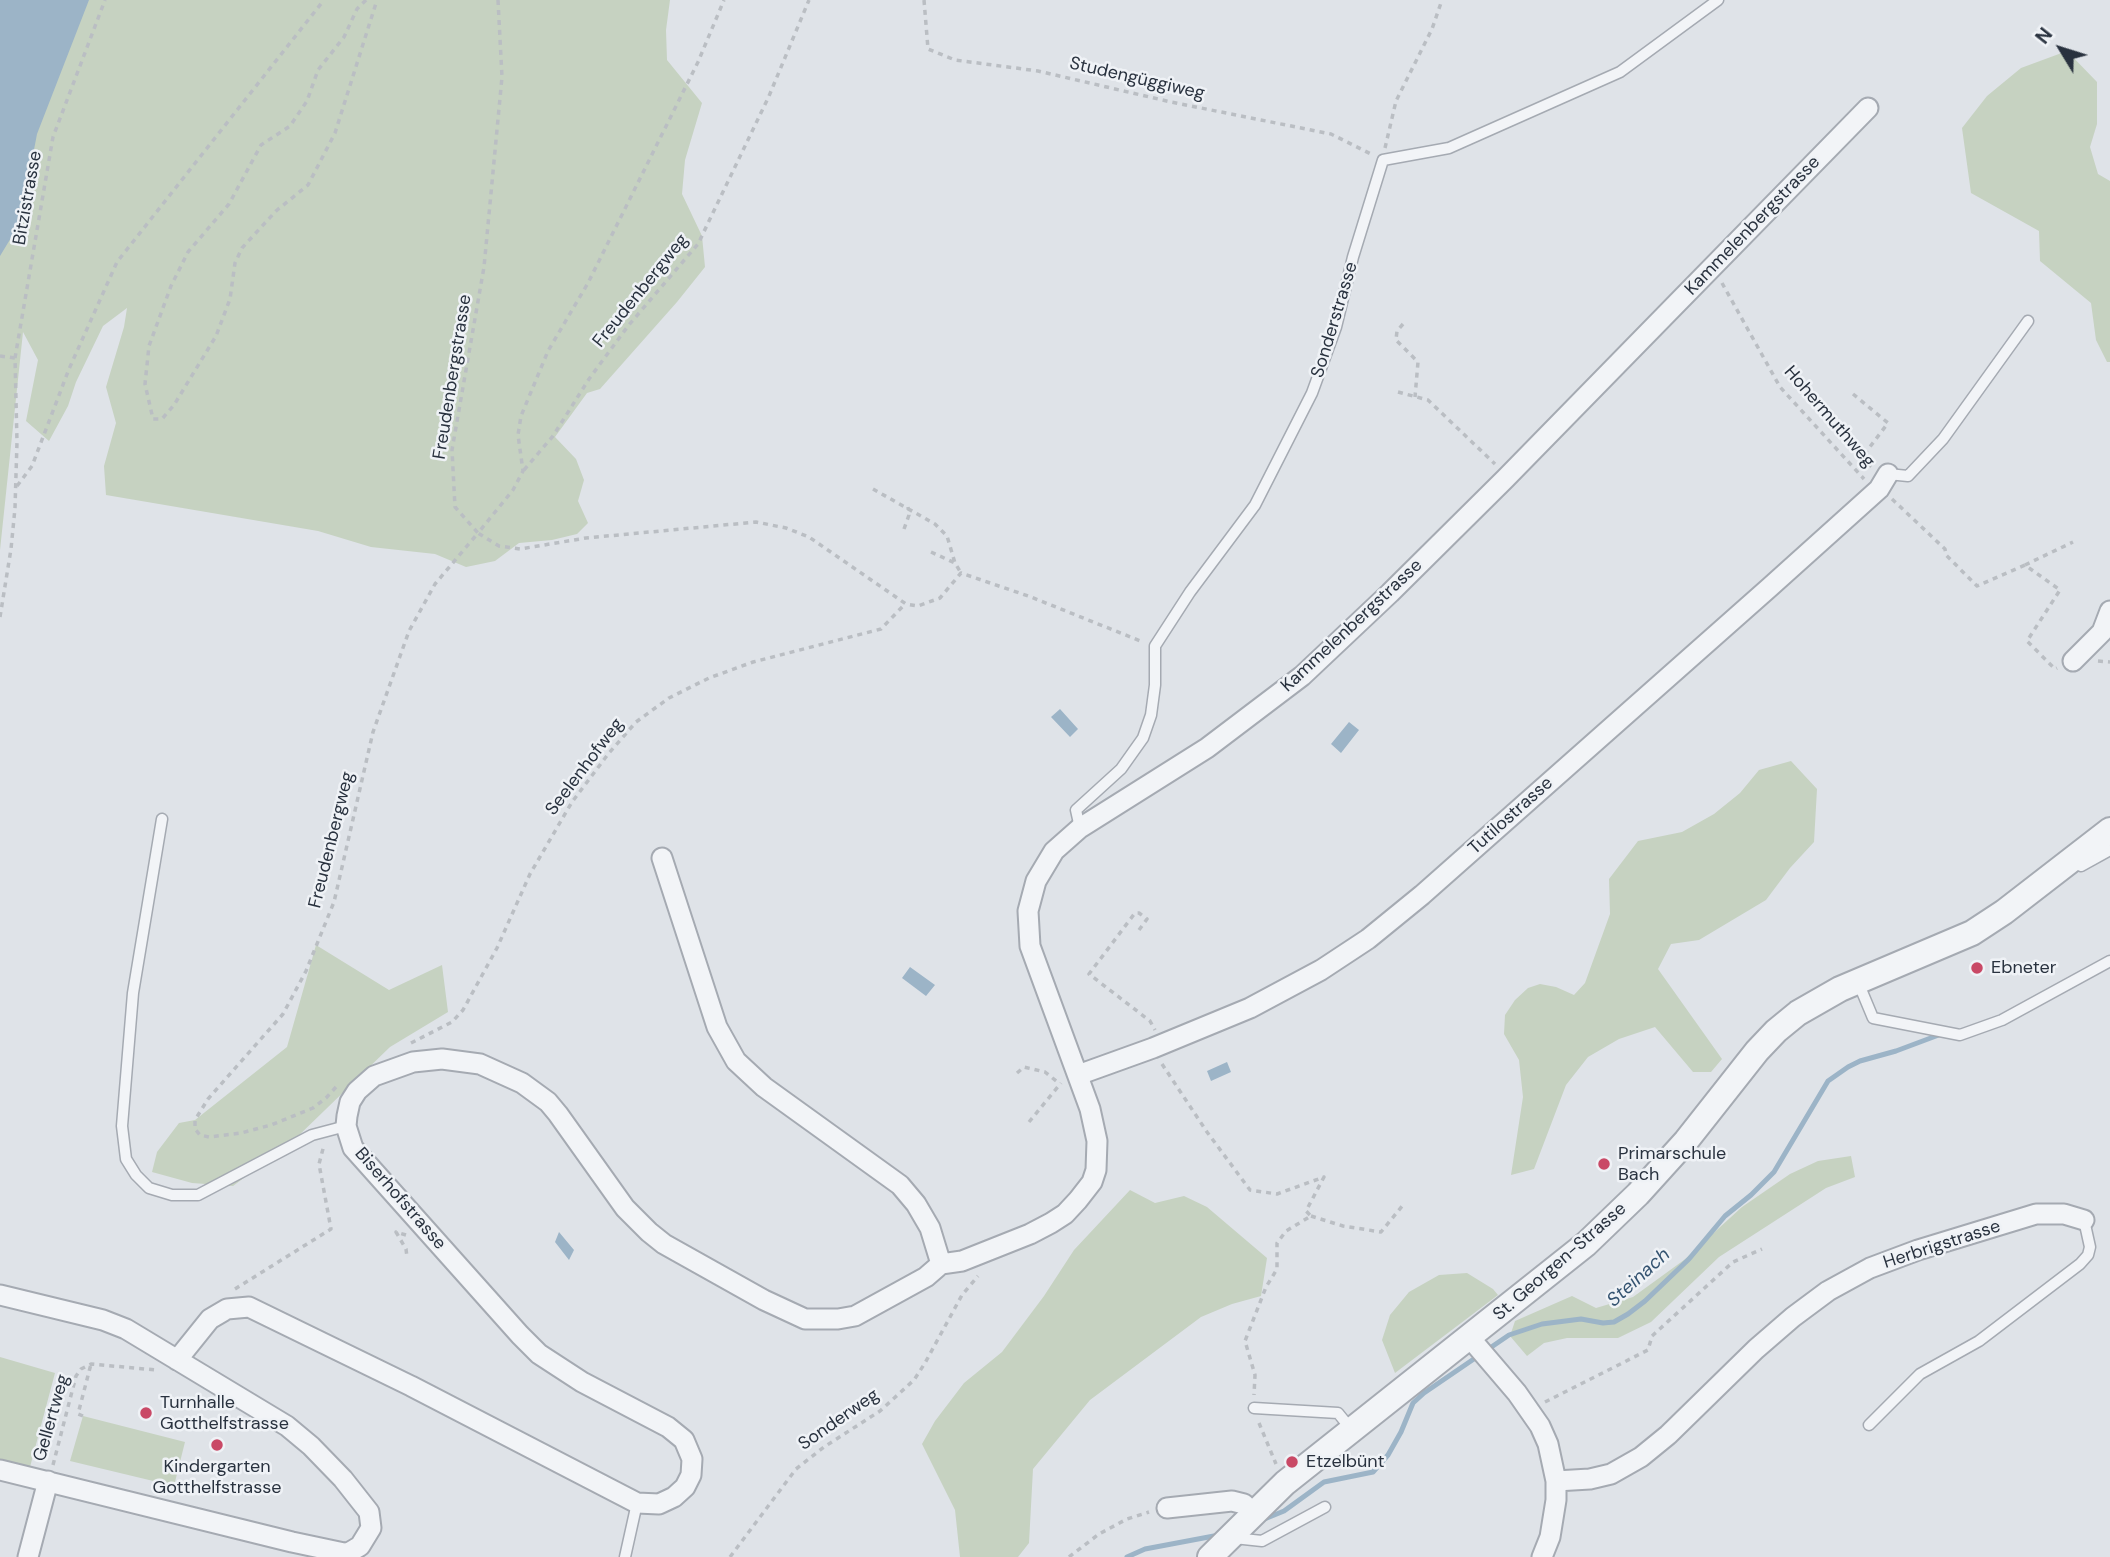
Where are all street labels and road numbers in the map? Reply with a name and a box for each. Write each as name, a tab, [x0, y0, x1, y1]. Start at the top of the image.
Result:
street label: Studengüggiweg	[1067, 53, 1207, 105]
street label: Bitzistrasse	[9, 149, 47, 247]
street label: Kammelenbergstrasse	[1681, 152, 1825, 300]
street label: Freudenbergweg	[589, 230, 693, 352]
street label: Sonderstrasse	[1307, 259, 1363, 381]
street label: Freudenbergstrasse	[429, 293, 477, 461]
street label: Hohermuthweg	[1779, 362, 1879, 472]
street label: Kammelenbergstrasse	[1277, 555, 1427, 697]
street label: Seelenhofweg	[541, 714, 629, 820]
street label: Freudenbergweg	[305, 770, 359, 910]
street label: Tutilostrasse	[1464, 773, 1558, 859]
street label: Biserhofstrasse	[350, 1143, 450, 1255]
street label: St. Georgen-Strasse	[1489, 1198, 1631, 1326]
street label: Herbrigstrasse	[1881, 1216, 2003, 1274]
street label: Gellertweg	[29, 1372, 75, 1464]
street label: Sonderweg	[795, 1384, 883, 1456]

